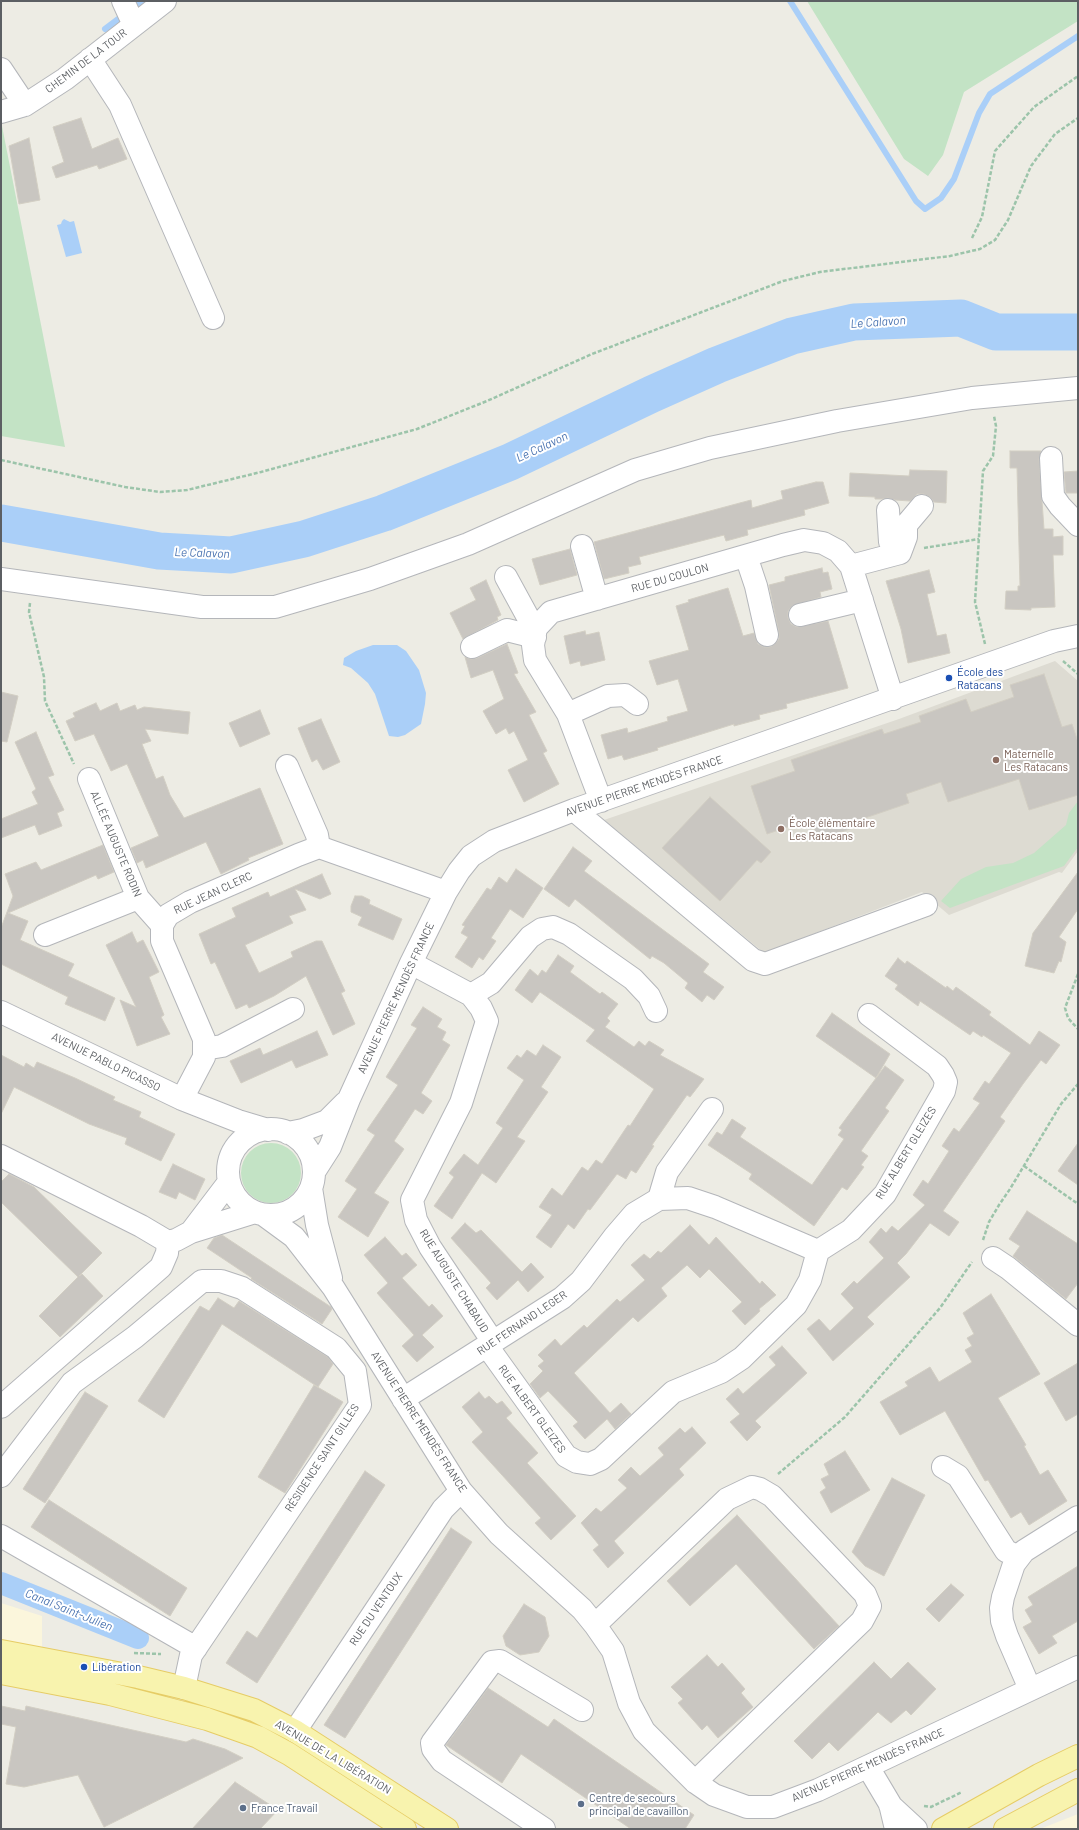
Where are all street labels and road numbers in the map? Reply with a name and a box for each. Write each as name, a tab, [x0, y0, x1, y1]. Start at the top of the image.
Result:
street label: CHEMIN DE LA TOUR	[43, 26, 129, 96]
street label: RUE DU COULON	[630, 561, 710, 595]
street label: AVENUE PIERRE MENDÈS FRANCE	[564, 753, 724, 819]
street label: ALLÉE AUGUSTE RODIN	[88, 789, 144, 899]
street label: RUE JEAN CLERC	[172, 869, 254, 917]
street label: AVENUE PIERRE MENDÈS FRANCE	[355, 920, 437, 1076]
street label: AVENUE PABLO PICASSO	[49, 1030, 163, 1094]
street label: RUE ALBERT GLEIZES	[873, 1104, 939, 1202]
street label: RUE AUGUSTE CHABAUD	[417, 1227, 491, 1335]
street label: RUE FERNAND LEGER	[474, 1288, 570, 1358]
street label: AVENUE PIERRE MENDÈS FRANCE	[368, 1349, 470, 1495]
street label: RUE ALBERT GLEIZES	[496, 1362, 568, 1456]
street label: RÉSIDENCE SAINT GILLES	[282, 1402, 362, 1514]
street label: RUE DU VENTOUX	[347, 1570, 405, 1648]
street label: AVENUE DE LA LIBÉRATION	[273, 1717, 393, 1797]
street label: AVENUE PIERRE MENDÈS FRANCE	[790, 1725, 946, 1805]

